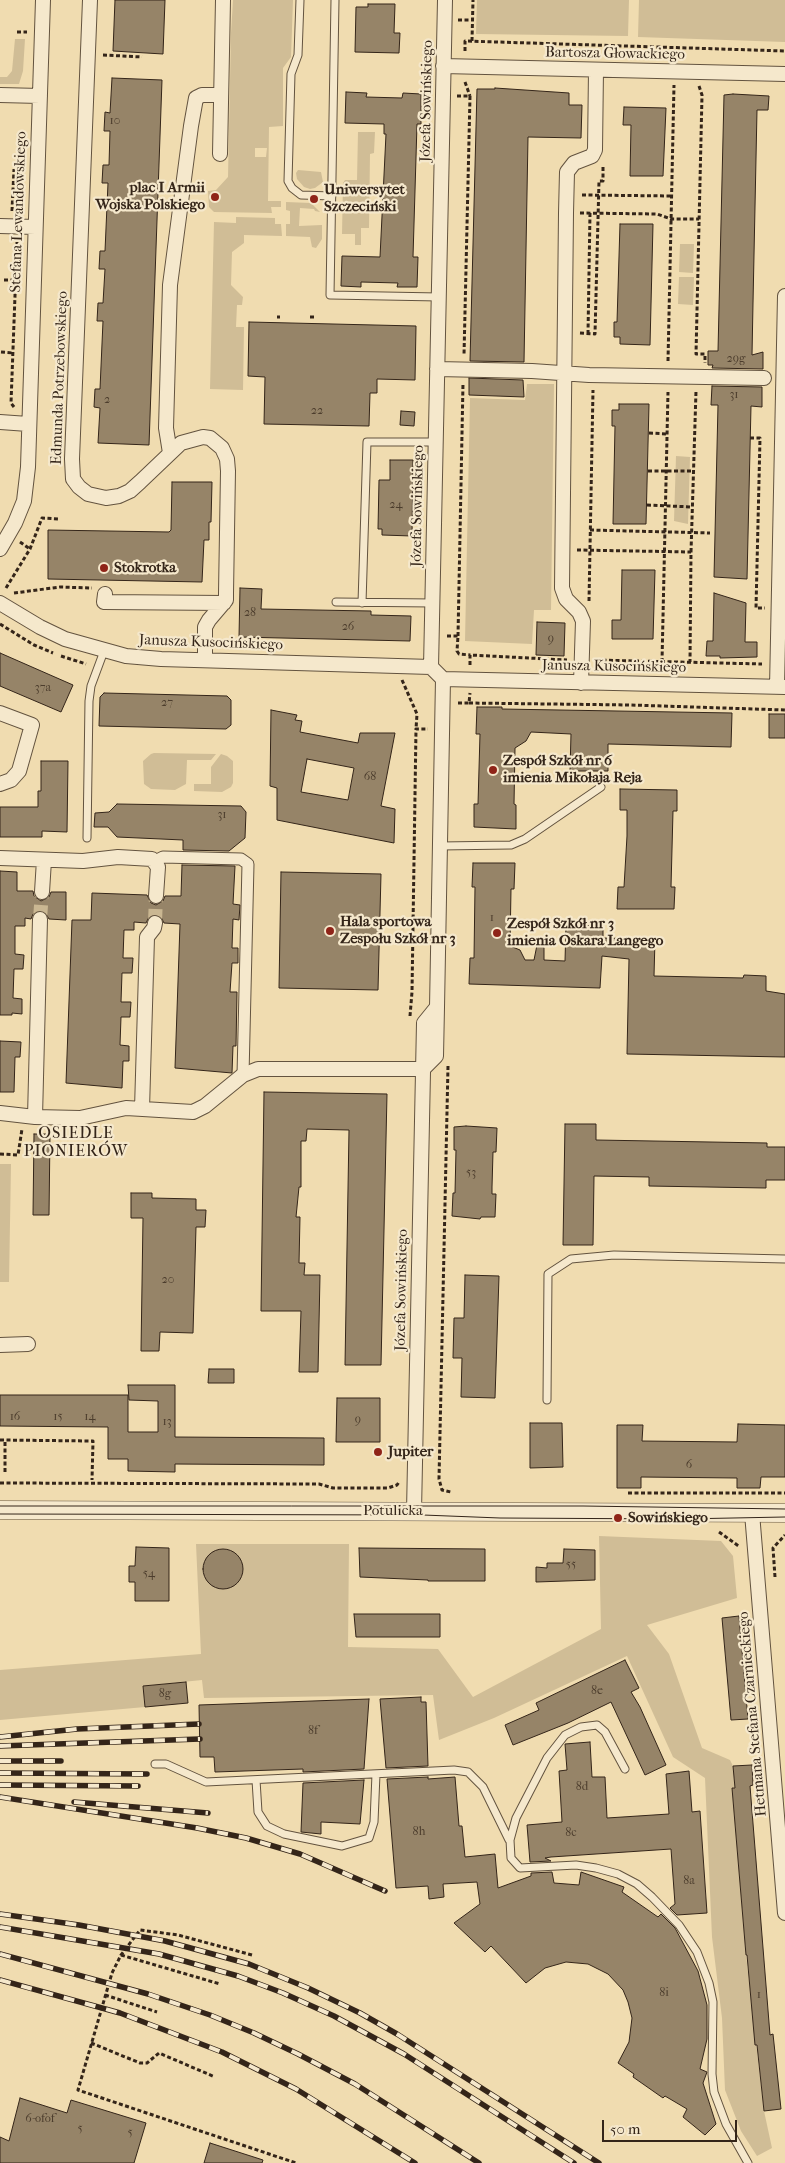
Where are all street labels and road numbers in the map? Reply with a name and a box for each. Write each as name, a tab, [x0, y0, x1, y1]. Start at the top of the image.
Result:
street label: Józefa Sowińskiego	[417, 40, 437, 162]
street label: Bartosza Głowackiego	[545, 44, 685, 64]
street label: Stefana Lewandowskiego	[7, 131, 31, 293]
street label: Edmunda Potrzebowskiego	[48, 291, 72, 465]
street label: Józefa Sowińskiego	[408, 445, 428, 567]
street label: Janusza Kusocińskiego	[139, 631, 283, 655]
street label: Janusza Kusocińskiego	[542, 657, 686, 677]
street label: Józefa Sowińskiego	[392, 1229, 412, 1351]
street label: Potulicka	[363, 1502, 423, 1520]
street label: Hetmana Stefana Czarnieckiego	[735, 1611, 771, 1817]

